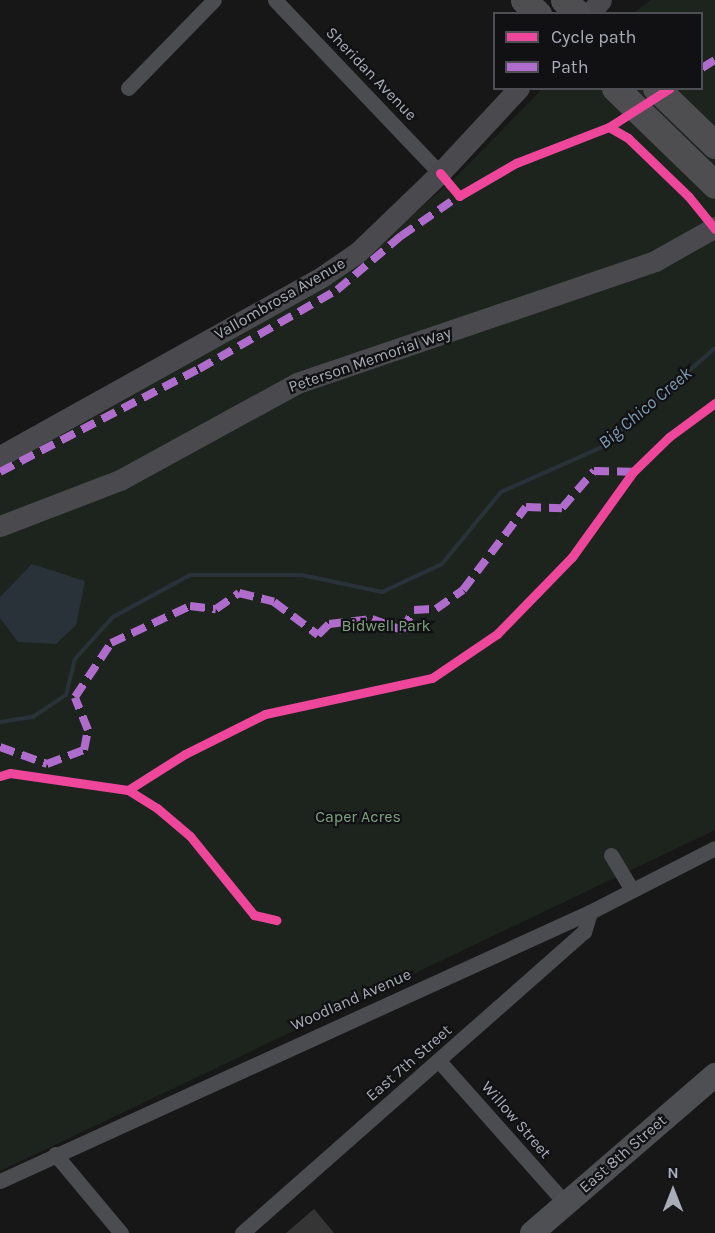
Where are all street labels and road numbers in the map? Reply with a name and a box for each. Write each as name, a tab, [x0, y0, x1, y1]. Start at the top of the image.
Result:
street label: Sheridan Avenue	[322, 23, 420, 125]
street label: Vallombrosa Avenue	[211, 254, 349, 344]
street label: Peterson Memorial Way	[286, 323, 454, 397]
street label: Woodland Avenue	[288, 965, 414, 1035]
street label: East 7th Street	[362, 1021, 456, 1105]
street label: Willow Street	[477, 1077, 555, 1163]
street label: East 8th Street	[575, 1111, 671, 1197]

